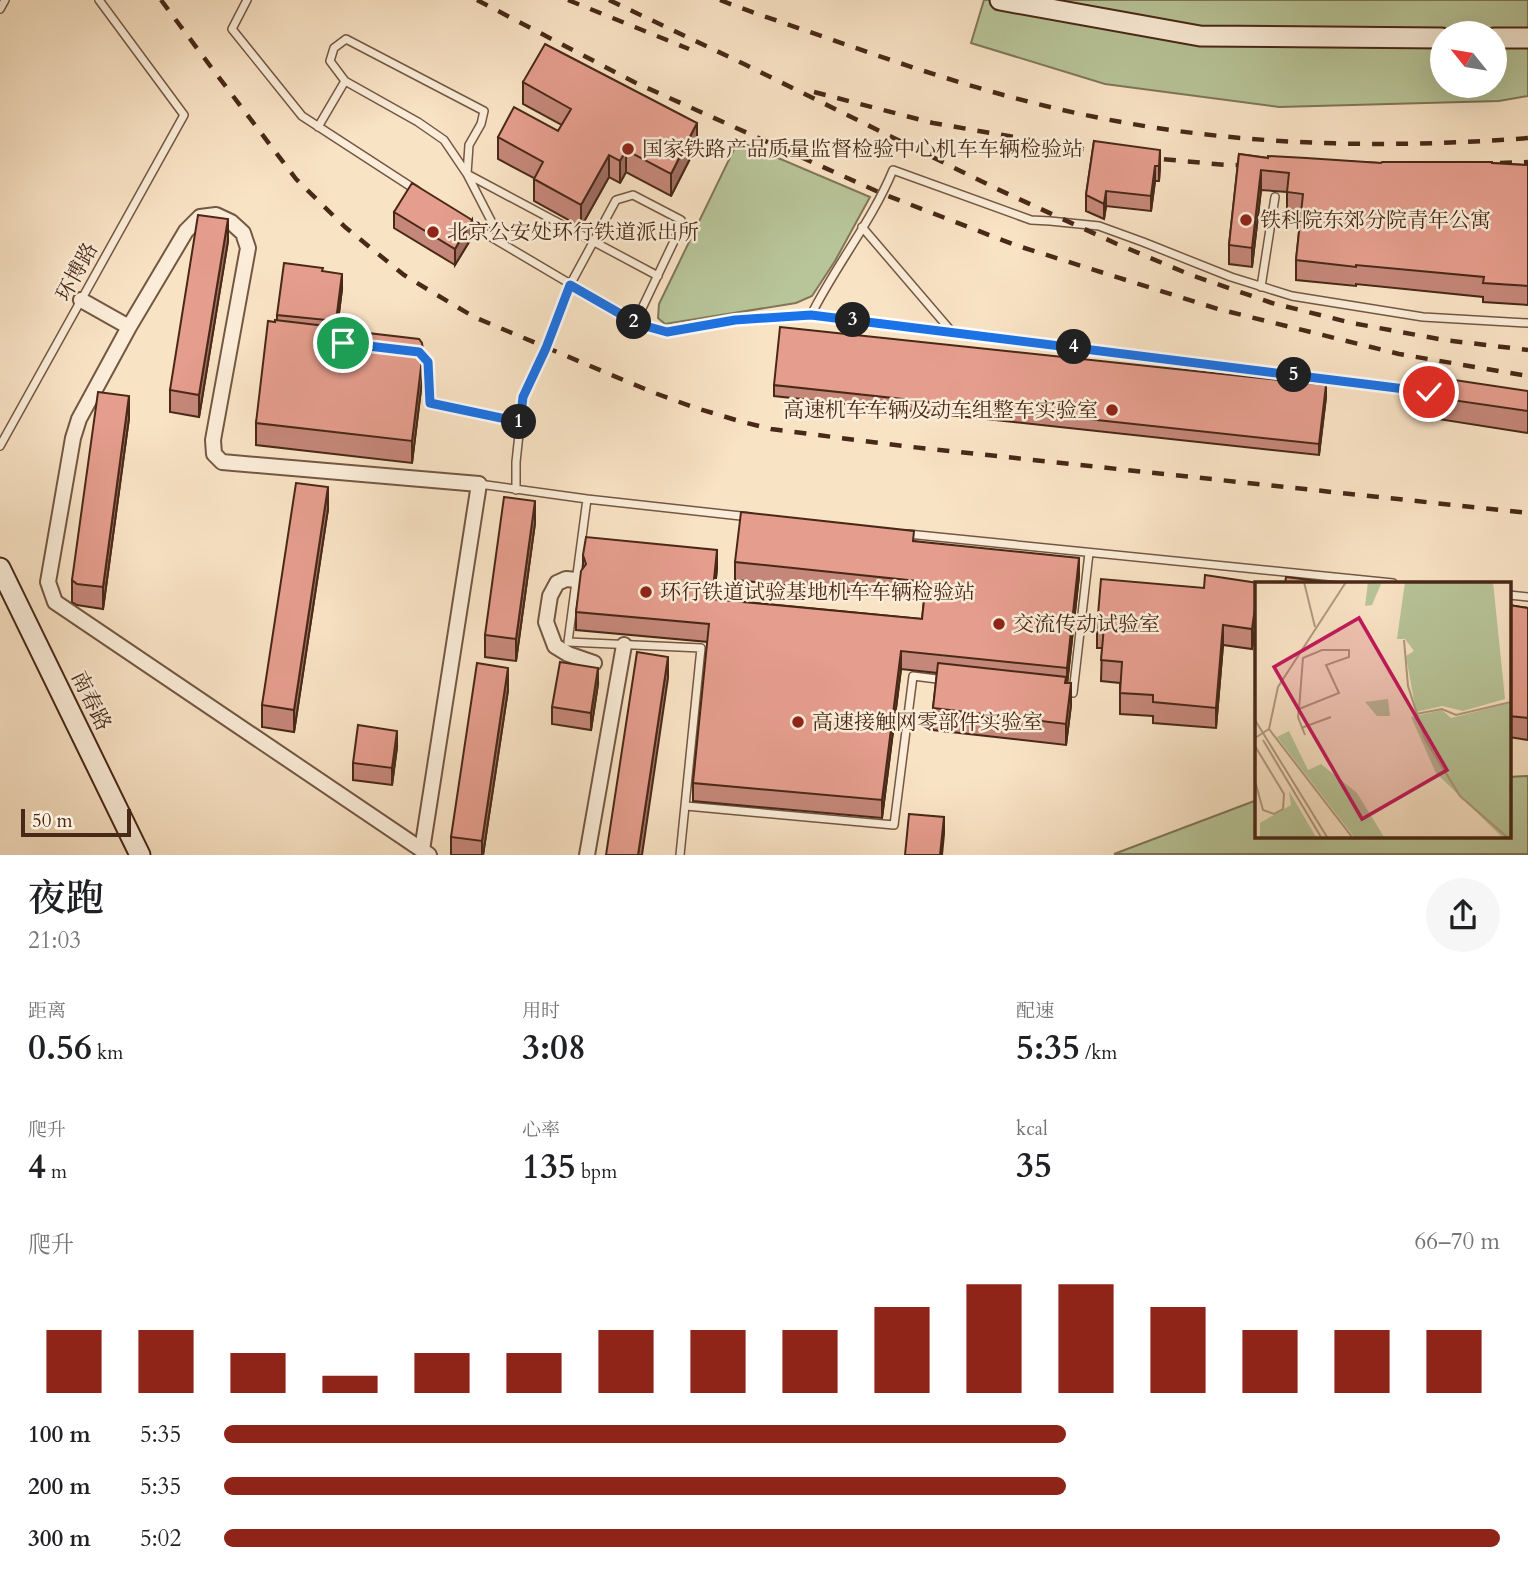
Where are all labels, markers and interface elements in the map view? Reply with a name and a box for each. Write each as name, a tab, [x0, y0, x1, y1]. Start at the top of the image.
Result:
north arrow	[1430, 21, 1507, 98]
map controls	[1430, 21, 1507, 98]
place label: 国家铁路产品质量监督检验中心机车车辆检验站	[642, 135, 1083, 164]
marker: 国家铁路产品质量监督检验中心机车车辆检验站	[620, 141, 636, 157]
place label: 铁科院东郊分院青年公寓	[1260, 206, 1491, 235]
marker: 铁科院东郊分院青年公寓	[1238, 212, 1254, 228]
place label: 北京公安处环行铁道派出所	[447, 218, 699, 247]
marker: 北京公安处环行铁道派出所	[425, 224, 441, 240]
street label: 环博路	[49, 237, 105, 307]
pin: 3	[836, 302, 870, 338]
pin: 2	[616, 304, 652, 340]
text: 3	[848, 306, 857, 332]
text: 2	[629, 308, 638, 334]
pin	[313, 313, 373, 373]
icon: arrive	[324, 324, 362, 362]
pin: 4	[1056, 330, 1092, 364]
text: 4	[1069, 333, 1078, 359]
pin: 5	[1276, 358, 1312, 392]
text: 5	[1289, 361, 1298, 387]
pin	[1399, 362, 1459, 422]
icon: check	[1410, 373, 1448, 411]
place label: 高速机车车辆及动车组整车实验室	[783, 396, 1098, 425]
marker: 高速机车车辆及动车组整车实验室	[1104, 402, 1120, 418]
pin: 1	[502, 404, 536, 440]
text: 1	[514, 408, 523, 434]
place label: 环行铁道试验基地机车车辆检验站	[660, 578, 975, 607]
inset map	[1255, 582, 1510, 837]
marker: 环行铁道试验基地机车车辆检验站	[638, 584, 654, 600]
place label: 交流传动试验室	[1013, 610, 1160, 639]
marker: 交流传动试验室	[991, 616, 1007, 632]
street label: 南春路	[64, 666, 118, 736]
place label: 高速接触网零部件实验室	[812, 708, 1043, 737]
marker: 高速接触网零部件实验室	[790, 714, 806, 730]
scale bar	[21, 806, 131, 837]
text: 50 m	[32, 808, 73, 834]
text: 夜跑	[28, 873, 104, 925]
button: share	[1426, 878, 1500, 952]
text: 21:03	[28, 925, 81, 956]
text: 距离	[28, 998, 66, 1024]
text: 用时	[522, 998, 560, 1024]
text: 配速	[1016, 998, 1054, 1024]
text: 0.56	[28, 1024, 92, 1072]
text: 3:08	[522, 1024, 586, 1072]
text: 5:35	[1016, 1024, 1080, 1072]
text: km	[92, 1040, 123, 1066]
text: /km	[1080, 1040, 1117, 1066]
text: kcal	[1016, 1116, 1048, 1142]
text: 爬升	[28, 1117, 66, 1143]
text: 心率	[522, 1117, 560, 1143]
text: 35	[1016, 1142, 1052, 1190]
text: 4	[28, 1143, 46, 1191]
text: 135	[522, 1143, 576, 1191]
text: m	[46, 1159, 67, 1185]
text: bpm	[576, 1159, 617, 1185]
text: 66–70 m	[1415, 1226, 1500, 1257]
text: 爬升	[28, 1229, 74, 1260]
text: 100 m	[28, 1419, 91, 1450]
text: 5:35	[140, 1419, 181, 1450]
text: 200 m	[28, 1471, 91, 1502]
text: 5:35	[140, 1471, 181, 1502]
text: 300 m	[28, 1523, 91, 1554]
text: 5:02	[140, 1523, 181, 1554]

